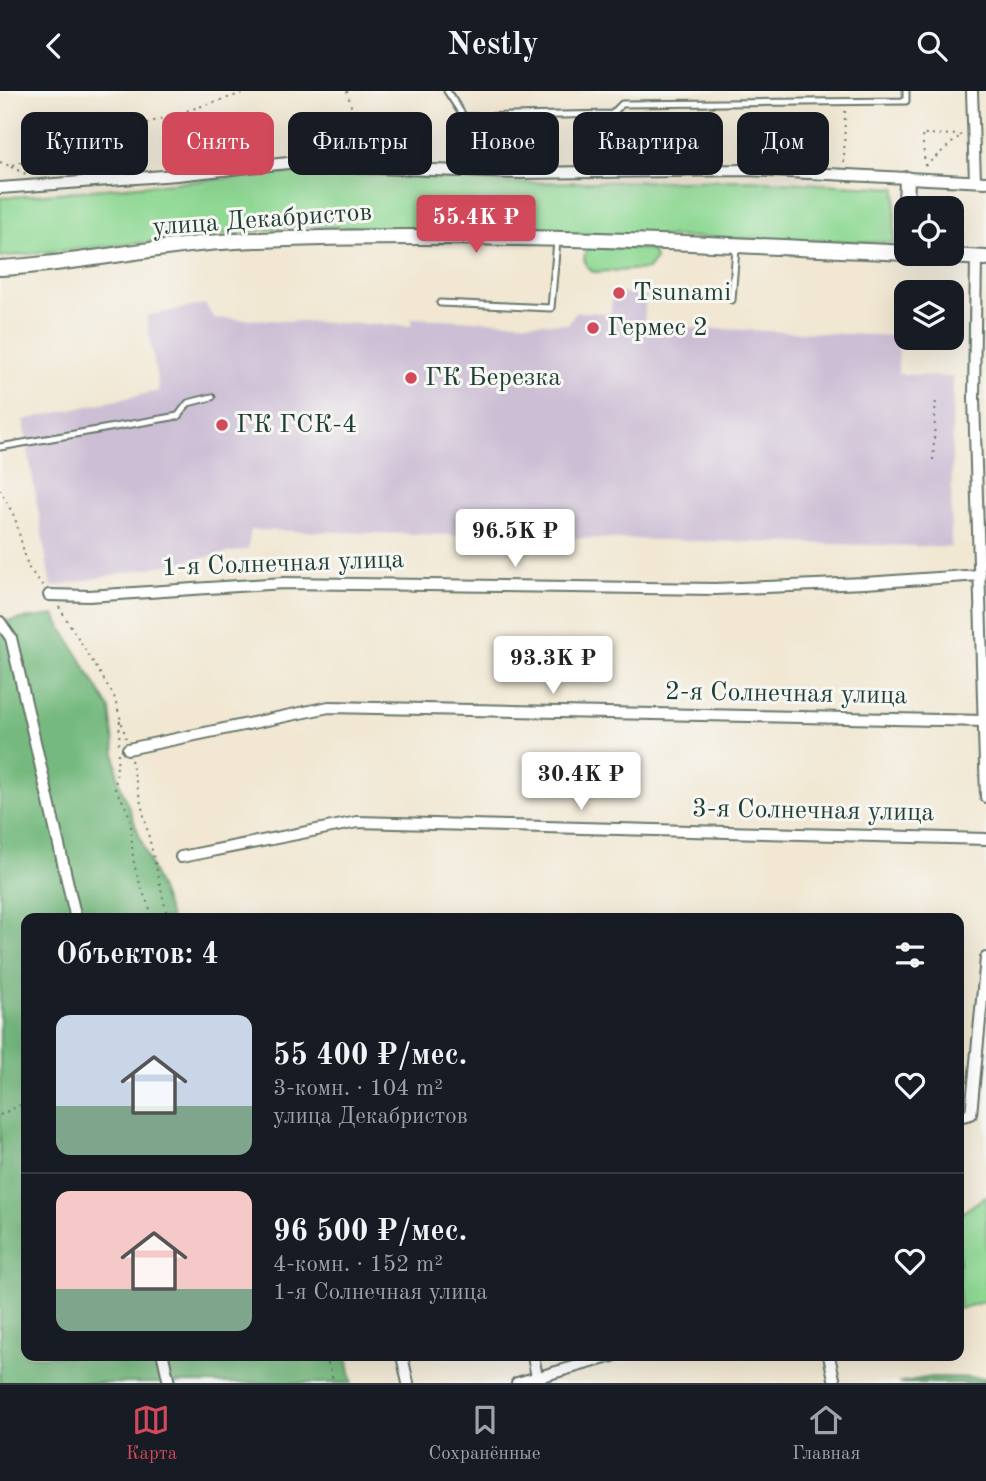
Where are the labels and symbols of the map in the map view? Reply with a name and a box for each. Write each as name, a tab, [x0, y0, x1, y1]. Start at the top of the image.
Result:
pin: 55.4K ₽	[411, 195, 541, 255]
street label: улица Декабристов	[151, 199, 373, 241]
place label: Tsunami	[633, 280, 731, 306]
marker: Tsunami	[611, 285, 627, 301]
place label: Гермес 2	[607, 315, 708, 341]
marker: Гермес 2	[585, 320, 601, 336]
place label: ГК Березка	[425, 365, 561, 391]
marker: ГК Березка	[403, 370, 419, 386]
place label: ГК ГСК-4	[236, 412, 357, 438]
marker: ГК ГСК-4	[214, 417, 230, 433]
pin: 96.5K ₽	[450, 510, 580, 569]
street label: 1-я Солнечная улица	[161, 547, 405, 581]
pin: 93.3K ₽	[488, 637, 618, 696]
street label: 2-я Солнечная улица	[665, 679, 908, 709]
pin: 30.4K ₽	[516, 753, 646, 812]
street label: 3-я Солнечная улица	[692, 796, 935, 826]

